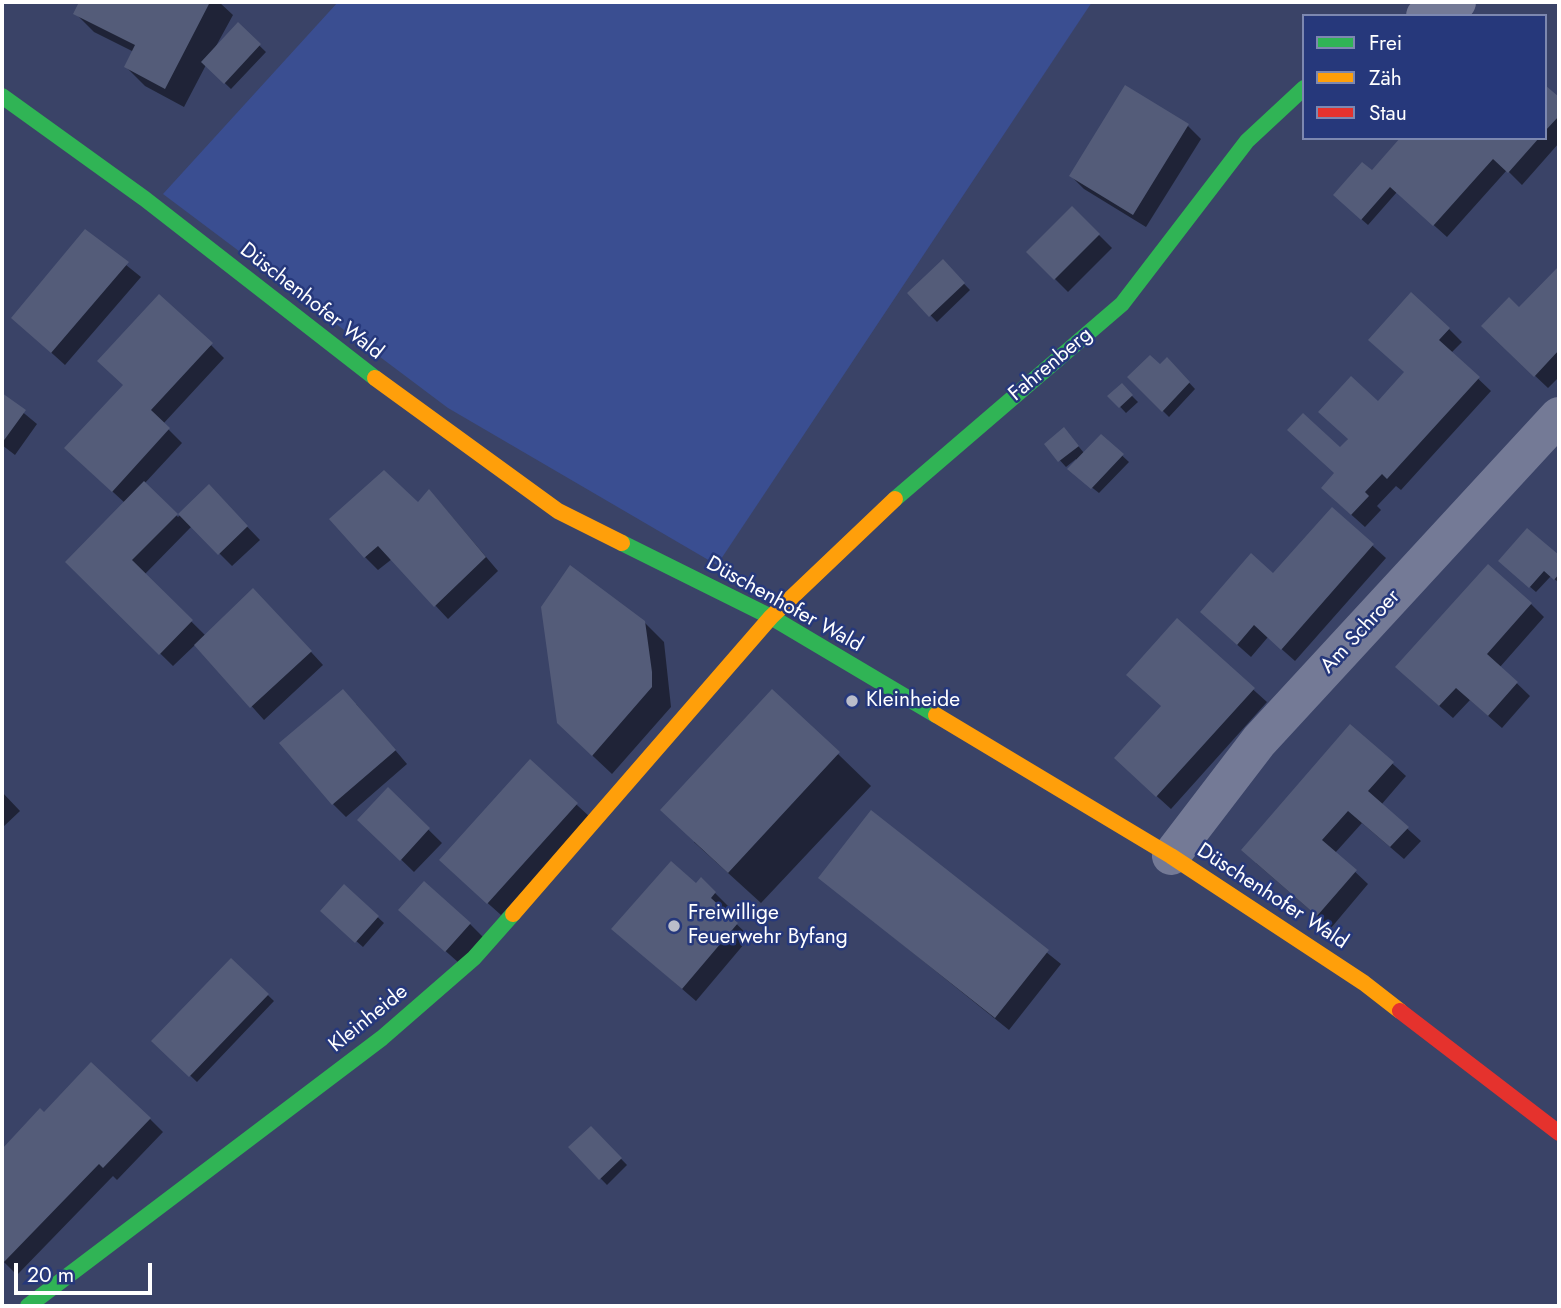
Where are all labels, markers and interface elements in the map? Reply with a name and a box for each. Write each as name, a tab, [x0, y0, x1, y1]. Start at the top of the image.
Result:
legend	[1302, 14, 1547, 140]
text: Frei	[1369, 28, 1402, 58]
text: Zäh	[1369, 63, 1402, 93]
text: Stau	[1369, 98, 1407, 128]
street label: Düschenhofer Wald	[234, 238, 388, 366]
street label: Fahrenberg	[1004, 323, 1098, 407]
street label: Düschenhofer Wald	[701, 552, 867, 658]
street label: Am Schroer	[1316, 585, 1406, 679]
place label: Kleinheide	[866, 688, 960, 714]
marker: Kleinheide	[844, 693, 860, 709]
street label: Düschenhofer Wald	[1192, 839, 1352, 955]
place label: Freiwillige Feuerwehr Byfang	[688, 901, 848, 951]
marker: Freiwillige Feuerwehr Byfang	[666, 918, 682, 934]
street label: Kleinheide	[325, 980, 413, 1058]
scale bar	[18, 1248, 156, 1292]
text: 20 m	[27, 1260, 74, 1290]

